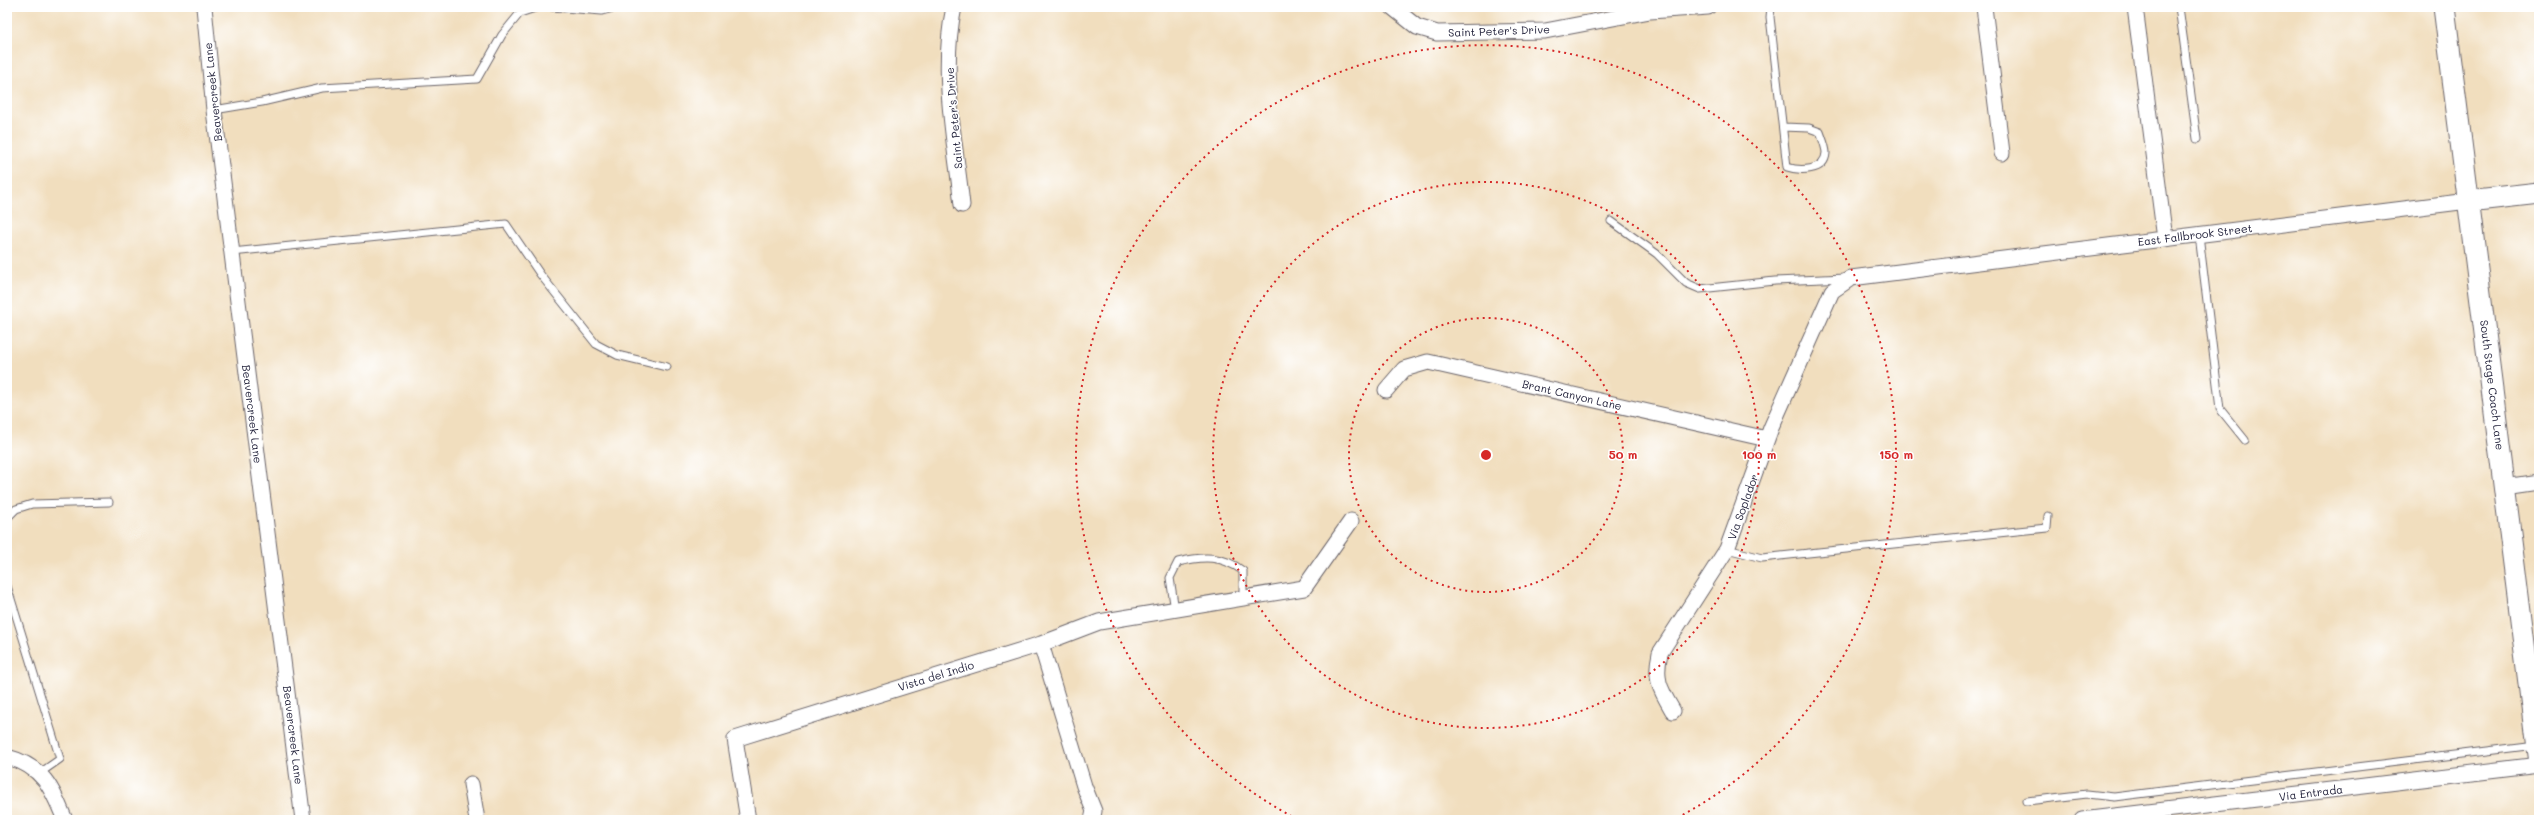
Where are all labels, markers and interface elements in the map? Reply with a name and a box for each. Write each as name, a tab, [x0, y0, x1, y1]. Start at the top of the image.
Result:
street label: Saint Peter's Drive	[1448, 21, 1550, 40]
street label: Beavercreek Lane	[200, 42, 225, 142]
street label: Saint Peter's Drive	[942, 66, 965, 169]
street label: East Fallbrook Street	[2137, 220, 2253, 249]
street label: South Stage Coach Lane	[2477, 319, 2508, 451]
street label: Beavercreek Lane	[239, 364, 266, 464]
street label: Brant Canyon Lane	[1521, 376, 1624, 413]
text: 50 m	[1609, 446, 1637, 462]
text: 100 m	[1742, 446, 1776, 462]
text: 150 m	[1879, 446, 1913, 462]
centre of rings	[1479, 448, 1493, 462]
street label: Via Soplador	[1724, 472, 1761, 542]
street label: Vista del Indio	[896, 657, 976, 694]
street label: Beavercreek Lane	[280, 685, 307, 785]
street label: Via Entrada	[2278, 781, 2344, 804]

